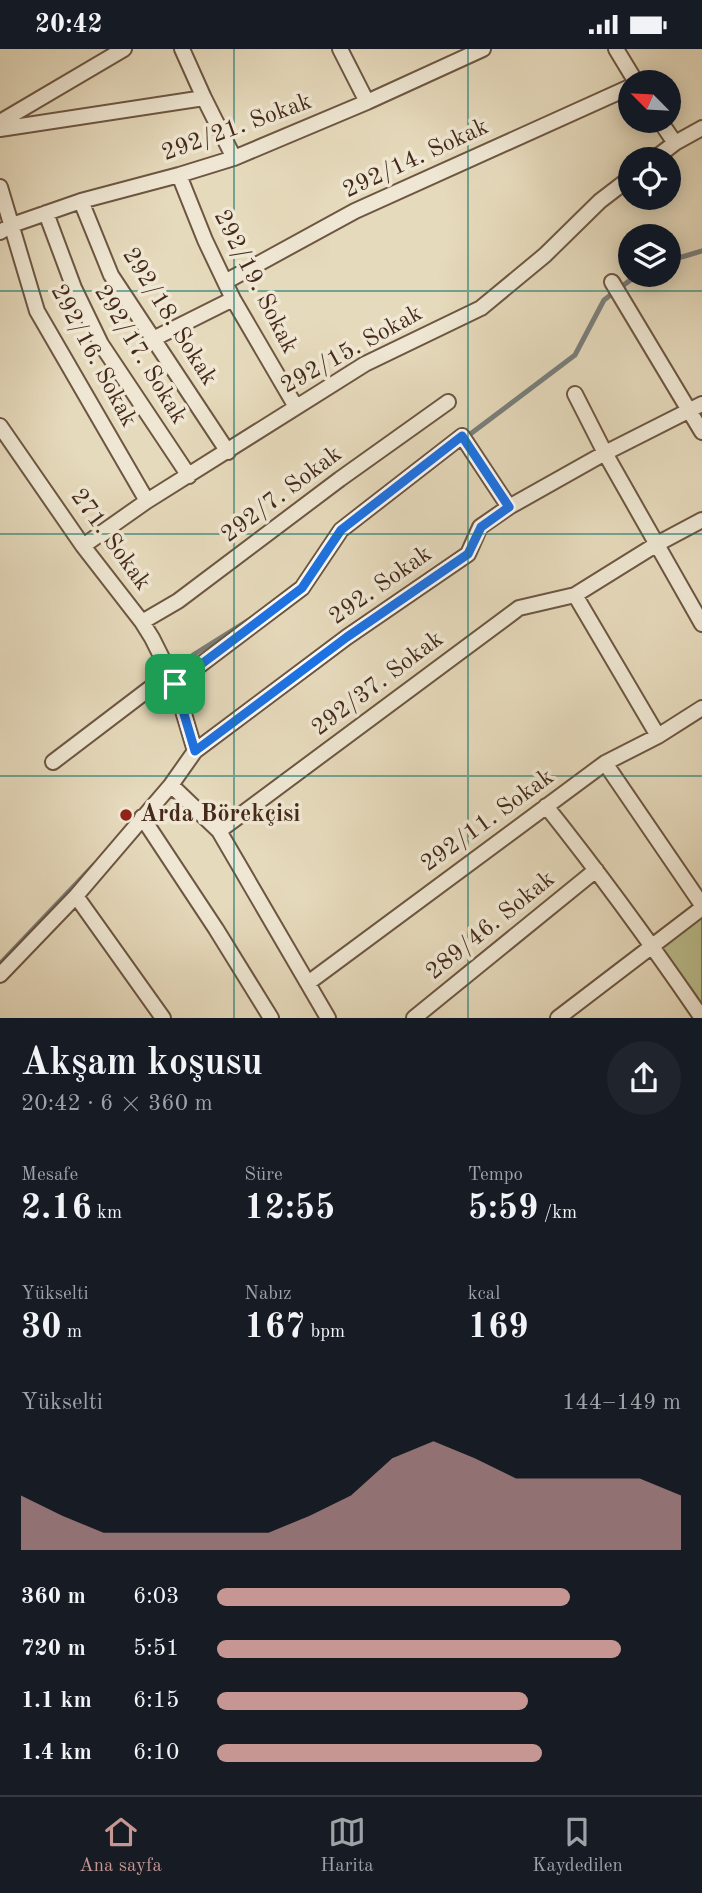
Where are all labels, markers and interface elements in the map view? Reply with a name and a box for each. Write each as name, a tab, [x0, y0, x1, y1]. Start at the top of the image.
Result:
text: 20:42	[35, 12, 103, 38]
north arrow	[618, 70, 681, 133]
map controls	[618, 70, 681, 287]
street label: 292/21. Sokak	[159, 90, 315, 166]
street label: 292/14. Sokak	[340, 115, 492, 203]
button: locate	[618, 147, 681, 210]
street label: 292/19. Sokak	[209, 206, 301, 358]
button: layers	[618, 224, 681, 287]
street label: 292/18. Sokak	[117, 244, 221, 390]
street label: 292/16. Sokak	[45, 281, 141, 431]
street label: 292/17. Sokak	[89, 281, 191, 429]
street label: 292/15. Sokak	[277, 301, 427, 399]
street label: 292/7. Sokak	[217, 442, 347, 548]
street label: 271. Sokak	[65, 485, 155, 595]
street label: 292. Sokak	[325, 542, 437, 630]
street label: 292/37. Sokak	[308, 627, 448, 741]
pin	[145, 654, 205, 714]
icon: arrive	[156, 665, 194, 703]
street label: 292/11. Sokak	[417, 765, 559, 877]
place label: Arda Börekçisi	[140, 803, 300, 827]
marker: Arda Börekçisi	[118, 807, 134, 823]
street label: 289/46. Sokak	[422, 867, 560, 985]
button: share	[607, 1041, 681, 1115]
text: Akşam koşusu	[21, 1045, 263, 1083]
text: 20:42 · 6 × 360 m	[21, 1092, 213, 1115]
text: Mesafe	[21, 1166, 78, 1185]
text: Süre	[244, 1166, 283, 1185]
text: Tempo	[468, 1166, 523, 1185]
text: 2.16	[21, 1191, 92, 1226]
text: 12:55	[244, 1191, 335, 1226]
text: 5:59	[468, 1191, 538, 1226]
text: km	[92, 1204, 122, 1223]
text: /km	[538, 1204, 577, 1223]
text: Yükselti	[21, 1285, 89, 1304]
text: Nabız	[244, 1285, 292, 1304]
text: kcal	[468, 1285, 500, 1304]
text: 30	[21, 1310, 62, 1345]
text: 167	[244, 1310, 305, 1345]
text: 169	[468, 1310, 529, 1345]
text: m	[62, 1323, 82, 1342]
text: bpm	[305, 1323, 345, 1342]
text: Yükselti	[21, 1391, 103, 1414]
text: 144–149 m	[562, 1391, 681, 1414]
text: 360 m	[21, 1585, 86, 1608]
text: 6:03	[133, 1585, 179, 1608]
text: 720 m	[21, 1637, 86, 1660]
text: 5:51	[133, 1637, 179, 1660]
text: 1.1 km	[21, 1689, 92, 1712]
text: 6:15	[133, 1689, 179, 1712]
text: 1.4 km	[21, 1741, 92, 1764]
text: 6:10	[133, 1741, 179, 1764]
tab: Ana sayfa	[79, 1813, 162, 1878]
tab: Harita	[320, 1813, 374, 1878]
tab: Kaydedilen	[532, 1813, 623, 1878]

